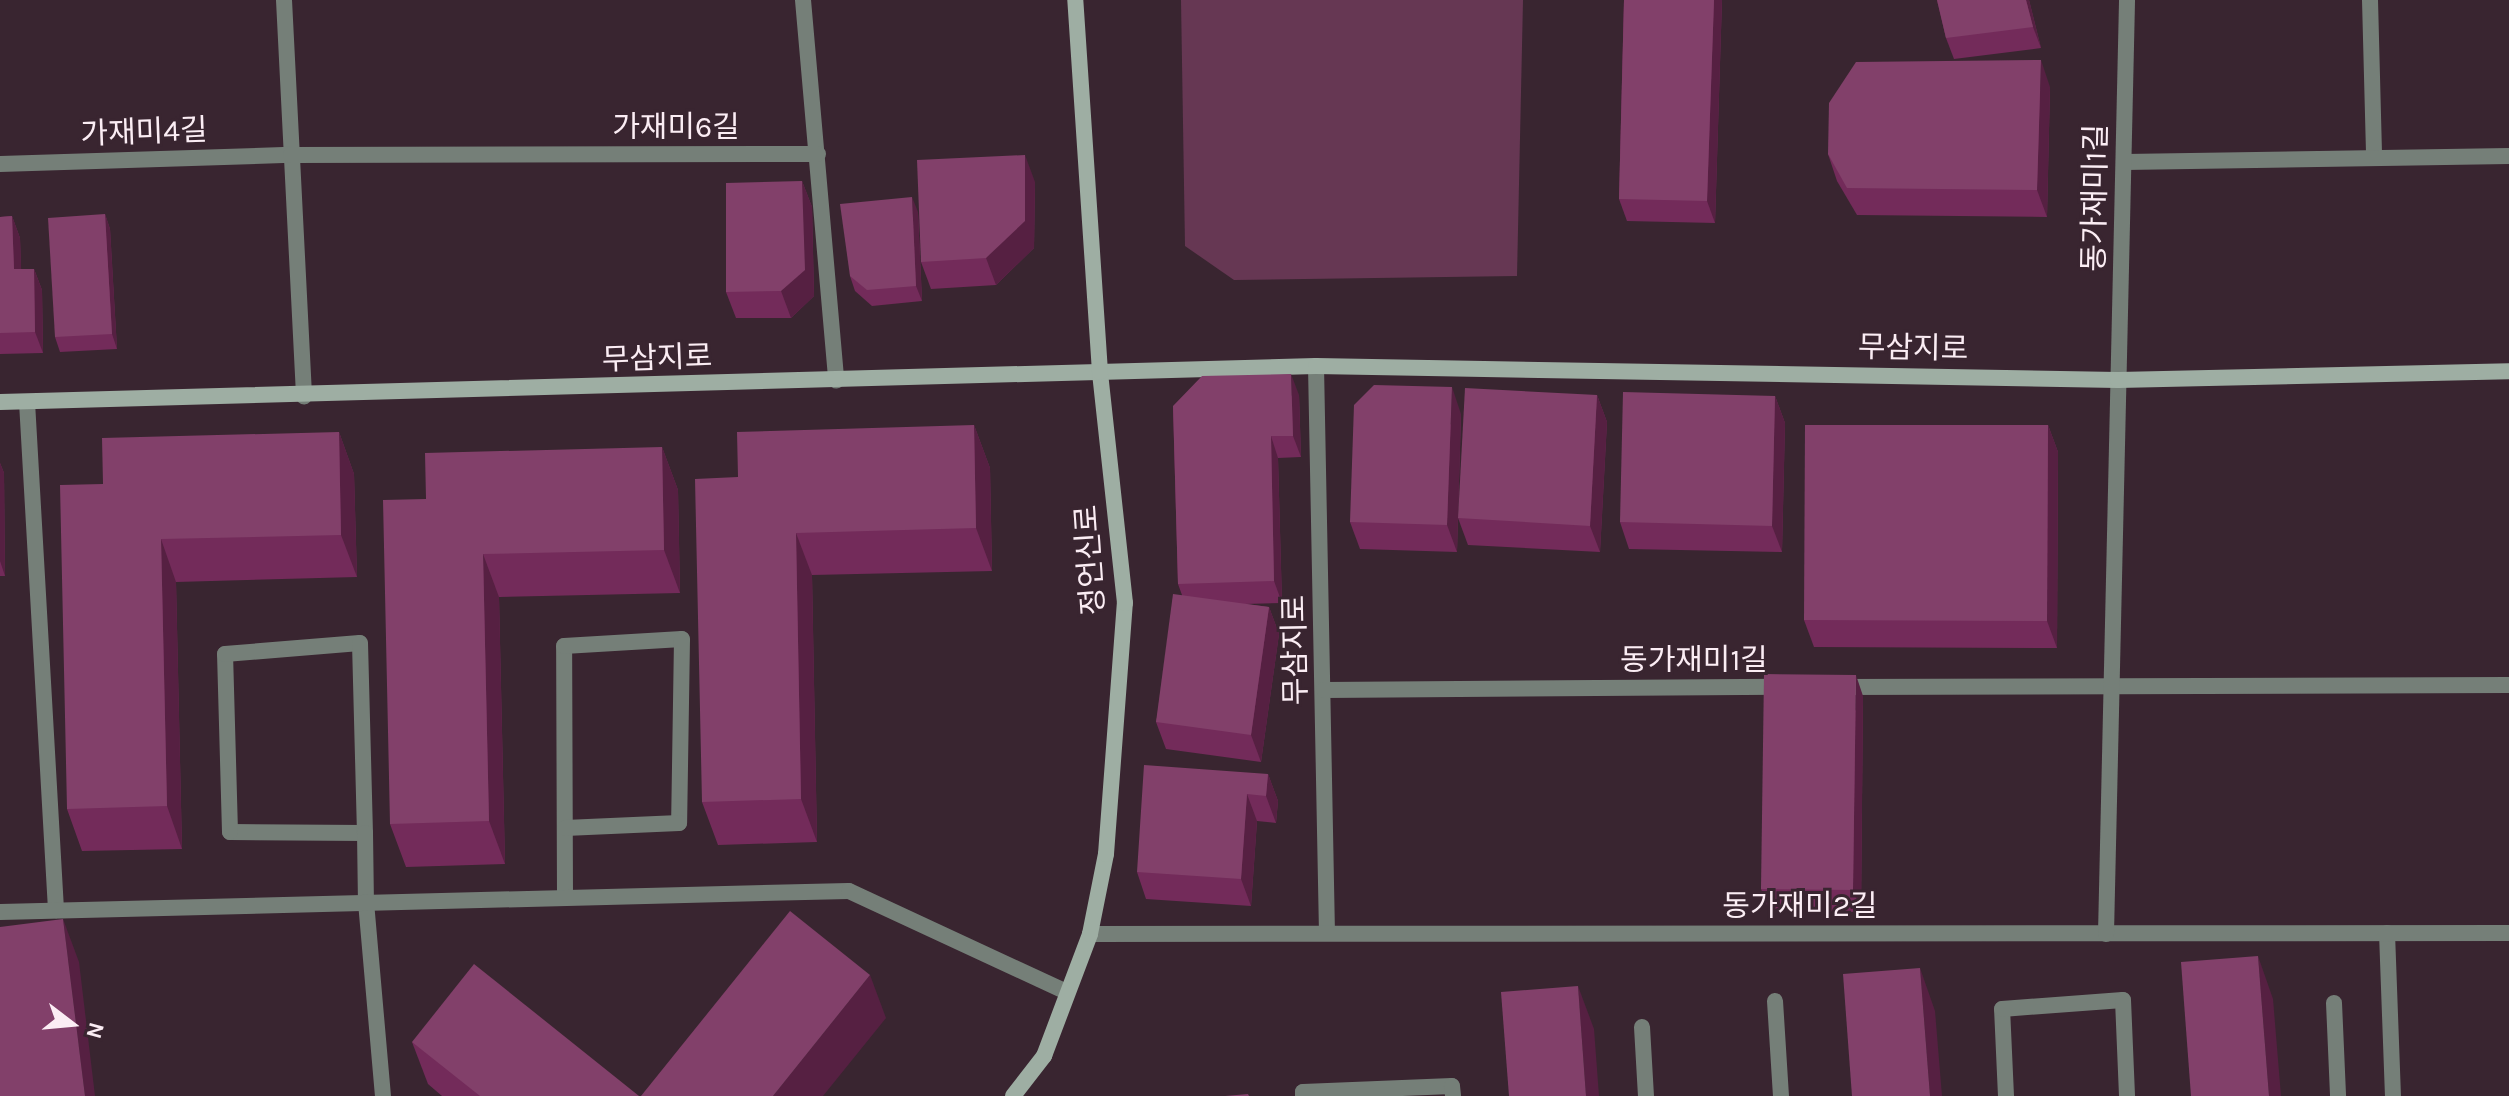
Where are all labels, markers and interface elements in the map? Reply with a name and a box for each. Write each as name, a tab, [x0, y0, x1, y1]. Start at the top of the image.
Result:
street label: 가재미6길	[612, 109, 740, 145]
street label: 가재미4길	[80, 112, 208, 152]
street label: 동가재미1길	[2076, 124, 2114, 272]
street label: 무삼지로	[1857, 329, 1969, 367]
street label: 무삼지로	[601, 338, 713, 378]
street label: 정언신로	[1068, 504, 1112, 616]
street label: 무삼지로	[1276, 594, 1314, 706]
street label: 동가재미1길	[1620, 642, 1768, 678]
street label: 동가재미2길	[1722, 888, 1878, 924]
north arrow	[32, 984, 112, 1064]
text: N	[80, 1019, 110, 1042]

